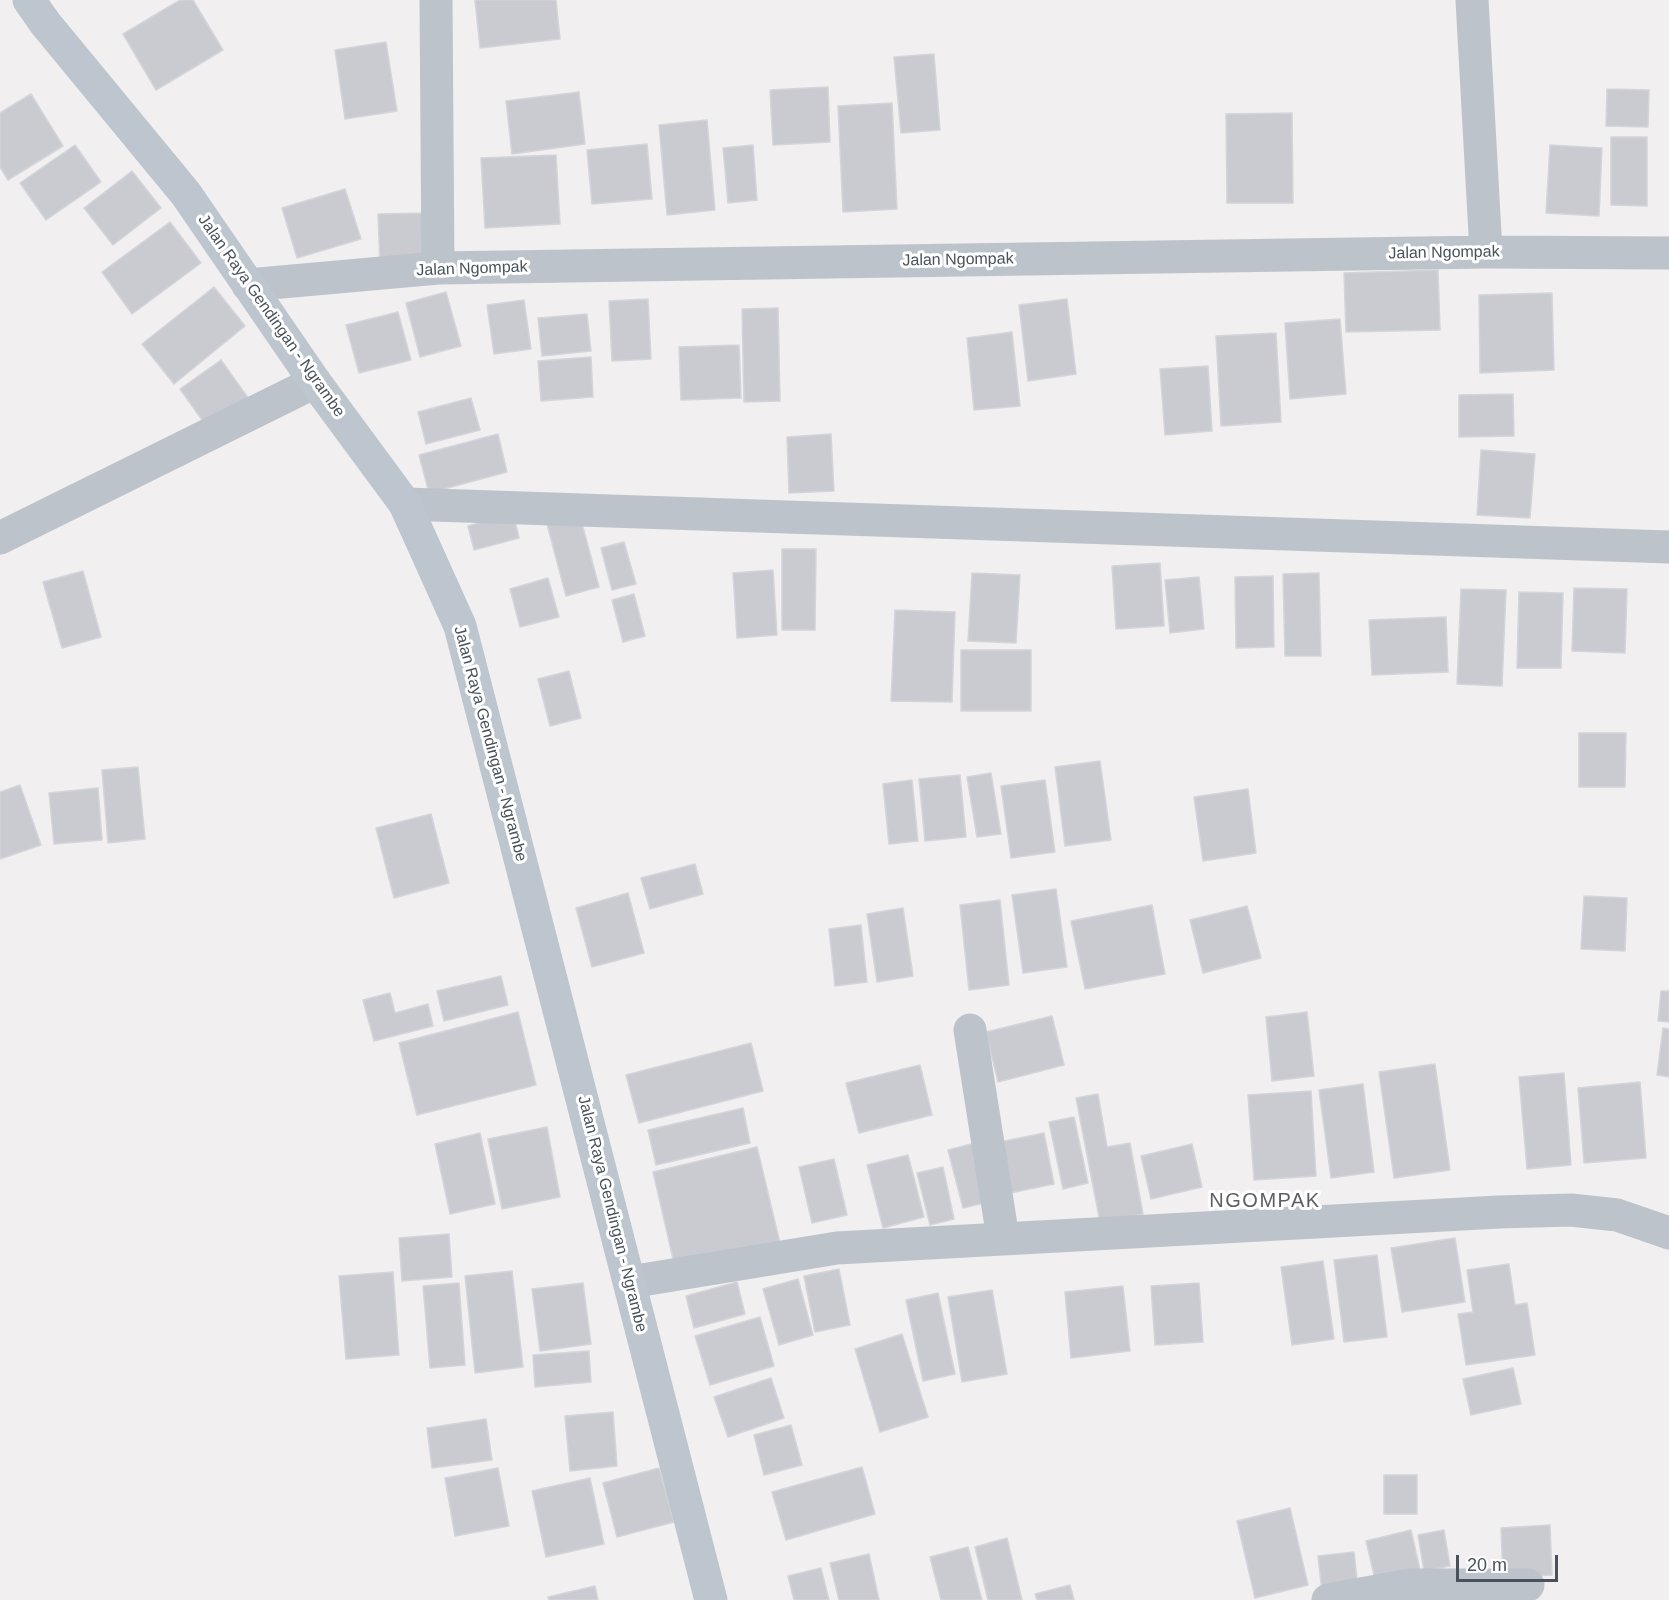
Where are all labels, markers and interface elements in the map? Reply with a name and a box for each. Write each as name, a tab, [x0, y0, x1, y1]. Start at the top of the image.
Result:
street label: Jalan Raya Gendingan - Ngrambe	[194, 211, 348, 421]
street label: Jalan Ngompak	[1388, 242, 1500, 264]
street label: Jalan Ngompak	[902, 249, 1014, 271]
street label: Jalan Ngompak	[416, 257, 528, 281]
street label: Jalan Raya Gendingan - Ngrambe	[449, 624, 531, 864]
street label: Jalan Raya Gendingan - Ngrambe	[573, 1094, 651, 1334]
district label: NGOMPAK	[1209, 1189, 1321, 1213]
scale bar	[1459, 1543, 1561, 1581]
text: 20 m	[1467, 1555, 1507, 1575]

